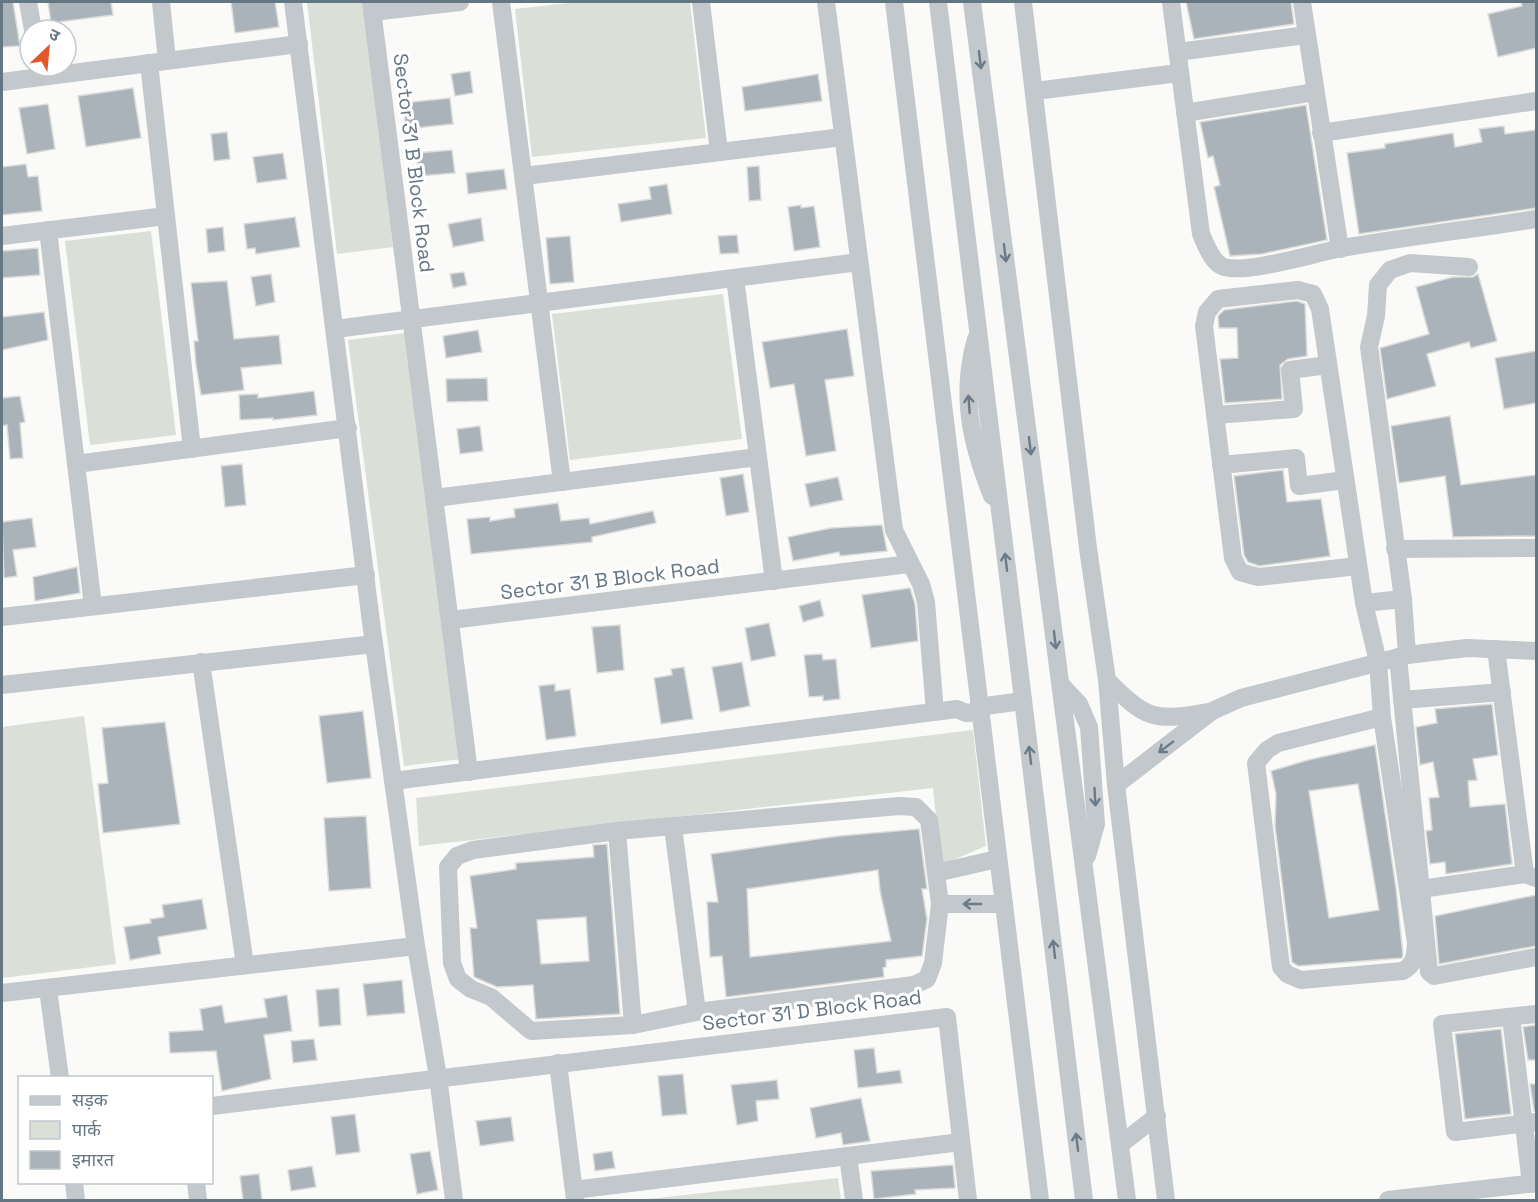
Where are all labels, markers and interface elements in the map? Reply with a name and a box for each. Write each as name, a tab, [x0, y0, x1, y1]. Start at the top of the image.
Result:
north arrow	[18, 18, 78, 78]
text: उ	[46, 23, 64, 47]
one-way arrow	[974, 49, 985, 69]
street label: Sector 31 B Block Road	[388, 52, 440, 274]
one-way arrow	[999, 242, 1010, 262]
one-way arrow	[963, 394, 974, 414]
one-way arrow	[1025, 436, 1036, 456]
one-way arrow	[1001, 552, 1012, 572]
street label: Sector 31 B Block Road	[499, 553, 721, 605]
one-way arrow	[1050, 629, 1061, 649]
one-way arrow	[1158, 740, 1174, 753]
one-way arrow	[1024, 746, 1035, 766]
one-way arrow	[1090, 787, 1101, 807]
one-way arrow	[962, 898, 982, 910]
one-way arrow	[1048, 939, 1059, 959]
street label: Sector 31 D Block Road	[701, 984, 923, 1036]
legend	[18, 1076, 213, 1184]
text: सड़क	[72, 1088, 109, 1111]
text: पार्क	[72, 1118, 102, 1141]
one-way arrow	[1072, 1133, 1083, 1153]
text: इमारत	[72, 1148, 115, 1171]

